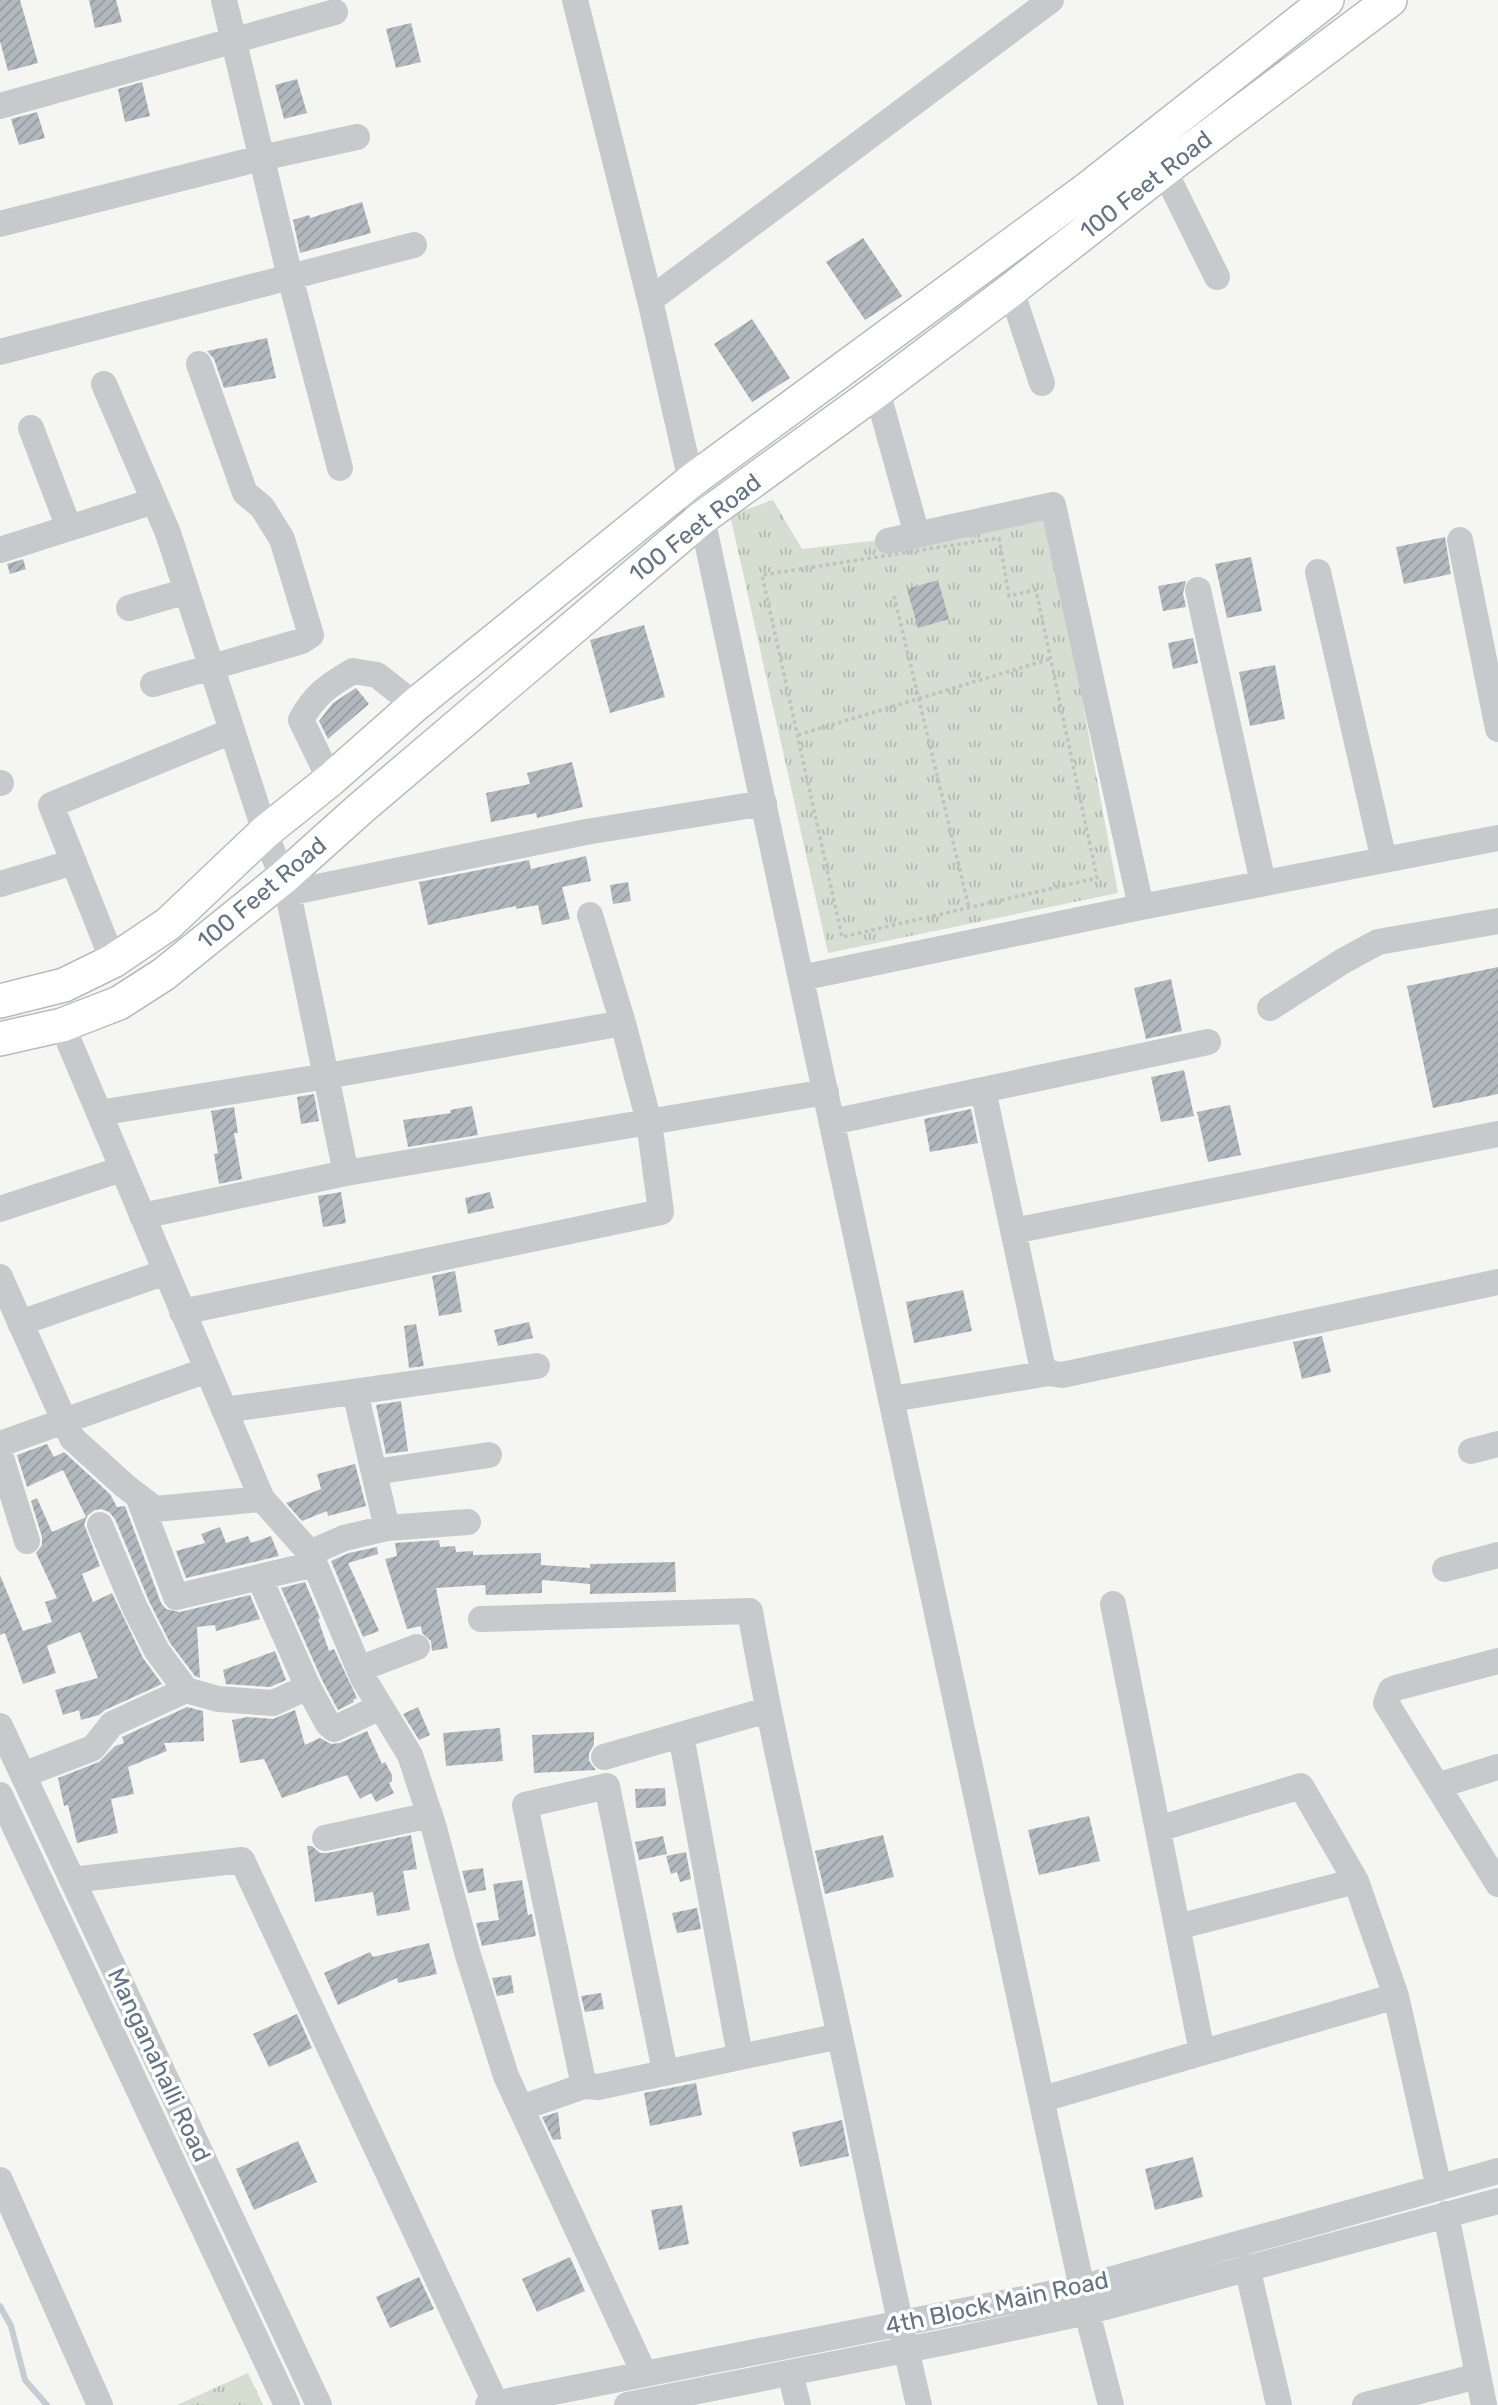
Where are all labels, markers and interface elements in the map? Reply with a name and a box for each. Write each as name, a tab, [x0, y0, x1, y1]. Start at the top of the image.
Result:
street label: 100 Feet Road	[1075, 125, 1217, 245]
street label: 100 Feet Road	[624, 468, 766, 588]
street label: 100 Feet Road	[192, 831, 332, 955]
street label: Manganahalli Road	[102, 1964, 216, 2166]
street label: 4th Block Main Road	[883, 2266, 1111, 2340]

